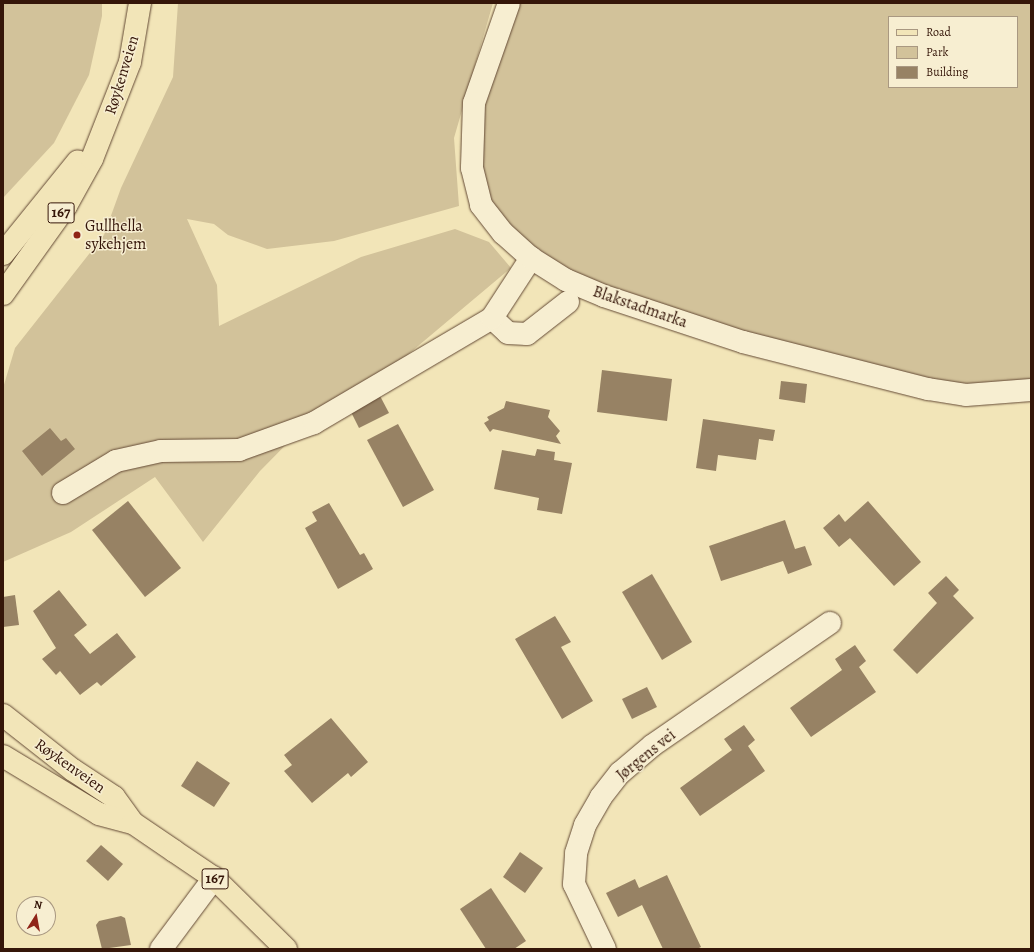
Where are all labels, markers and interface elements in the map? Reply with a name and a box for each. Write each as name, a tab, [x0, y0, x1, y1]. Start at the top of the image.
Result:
legend	[888, 16, 1018, 88]
text: Road	[926, 24, 951, 40]
street label: Røykenveien	[101, 33, 143, 117]
text: Park	[926, 44, 949, 60]
text: Building	[926, 64, 968, 80]
road number: 167	[47, 200, 75, 226]
place label: Gullhella sykehjem	[85, 216, 146, 254]
marker: Gullhella sykehjem	[72, 230, 82, 240]
street label: Blakstadmarka	[590, 282, 690, 332]
street label: Jørgens vei	[612, 725, 680, 785]
street label: Røykenveien	[31, 735, 109, 797]
road number: 167	[201, 866, 229, 892]
north arrow	[16, 896, 56, 936]
text: N	[33, 897, 44, 913]

